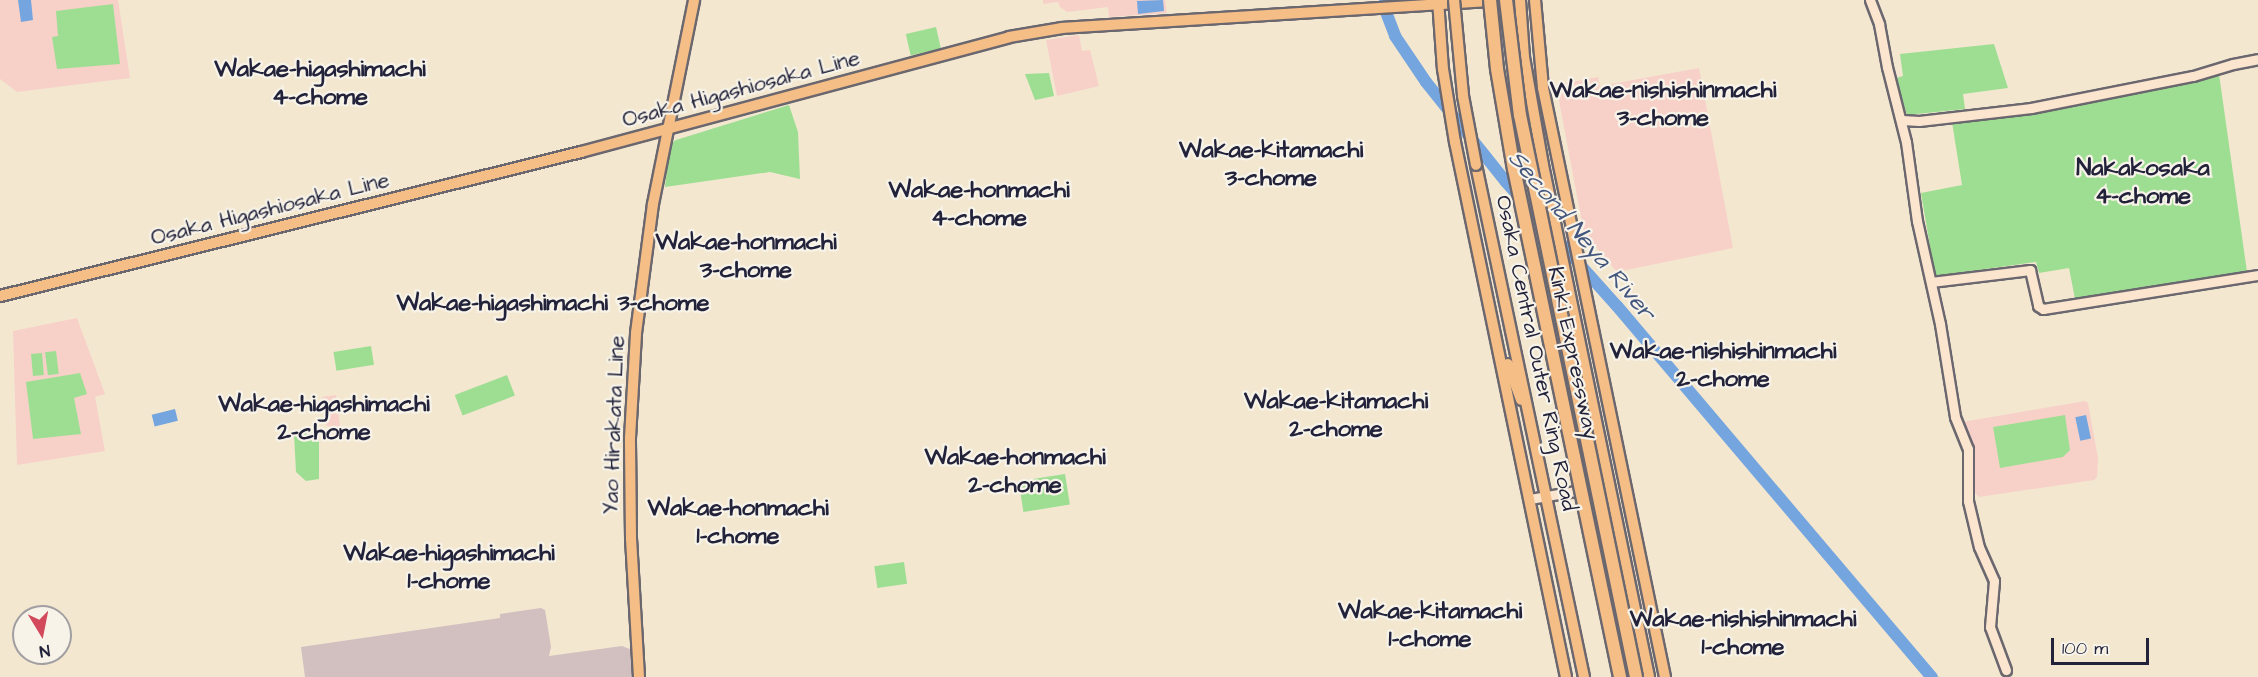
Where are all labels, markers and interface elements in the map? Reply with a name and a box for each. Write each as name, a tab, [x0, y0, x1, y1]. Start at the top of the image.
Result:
street label: Osaka Higashiosaka Line	[619, 45, 863, 133]
district label: Wakae-higashimachi 4-chome	[214, 56, 426, 112]
district label: Wakae-nishishinmachi 3-chome	[1550, 77, 1776, 133]
district label: Wakae-kitamachi 3-chome	[1179, 137, 1363, 193]
water label: Second Neya River	[1501, 145, 1661, 327]
district label: Nakakosaka 4-chome	[2076, 155, 2210, 211]
street label: Osaka Higashiosaka Line	[148, 167, 392, 251]
district label: Wakae-honmachi 4-chome	[888, 177, 1070, 233]
street label: Osaka Central Outer Ring Road	[1490, 193, 1582, 513]
district label: Wakae-honmachi 3-chome	[655, 229, 837, 285]
street label: Kinki Expressway	[1542, 264, 1604, 442]
district label: Wakae-higashimachi 3-chome	[397, 290, 709, 318]
street label: Yao Hirakata Line	[598, 335, 630, 515]
district label: Wakae-nishishinmachi 2-chome	[1610, 338, 1836, 394]
district label: Wakae-kitamachi 2-chome	[1244, 388, 1428, 444]
district label: Wakae-higashimachi 2-chome	[218, 391, 430, 447]
district label: Wakae-honmachi 2-chome	[924, 444, 1106, 500]
district label: Wakae-honmachi 1-chome	[647, 495, 829, 551]
district label: Wakae-higashimachi 1-chome	[343, 540, 555, 596]
district label: Wakae-kitamachi 1-chome	[1338, 598, 1522, 654]
north arrow	[12, 605, 72, 665]
district label: Wakae-nishishinmachi 1-chome	[1630, 606, 1856, 662]
scale bar	[2054, 626, 2152, 664]
text: 100 m	[2062, 636, 2108, 661]
text: N	[38, 639, 52, 662]

